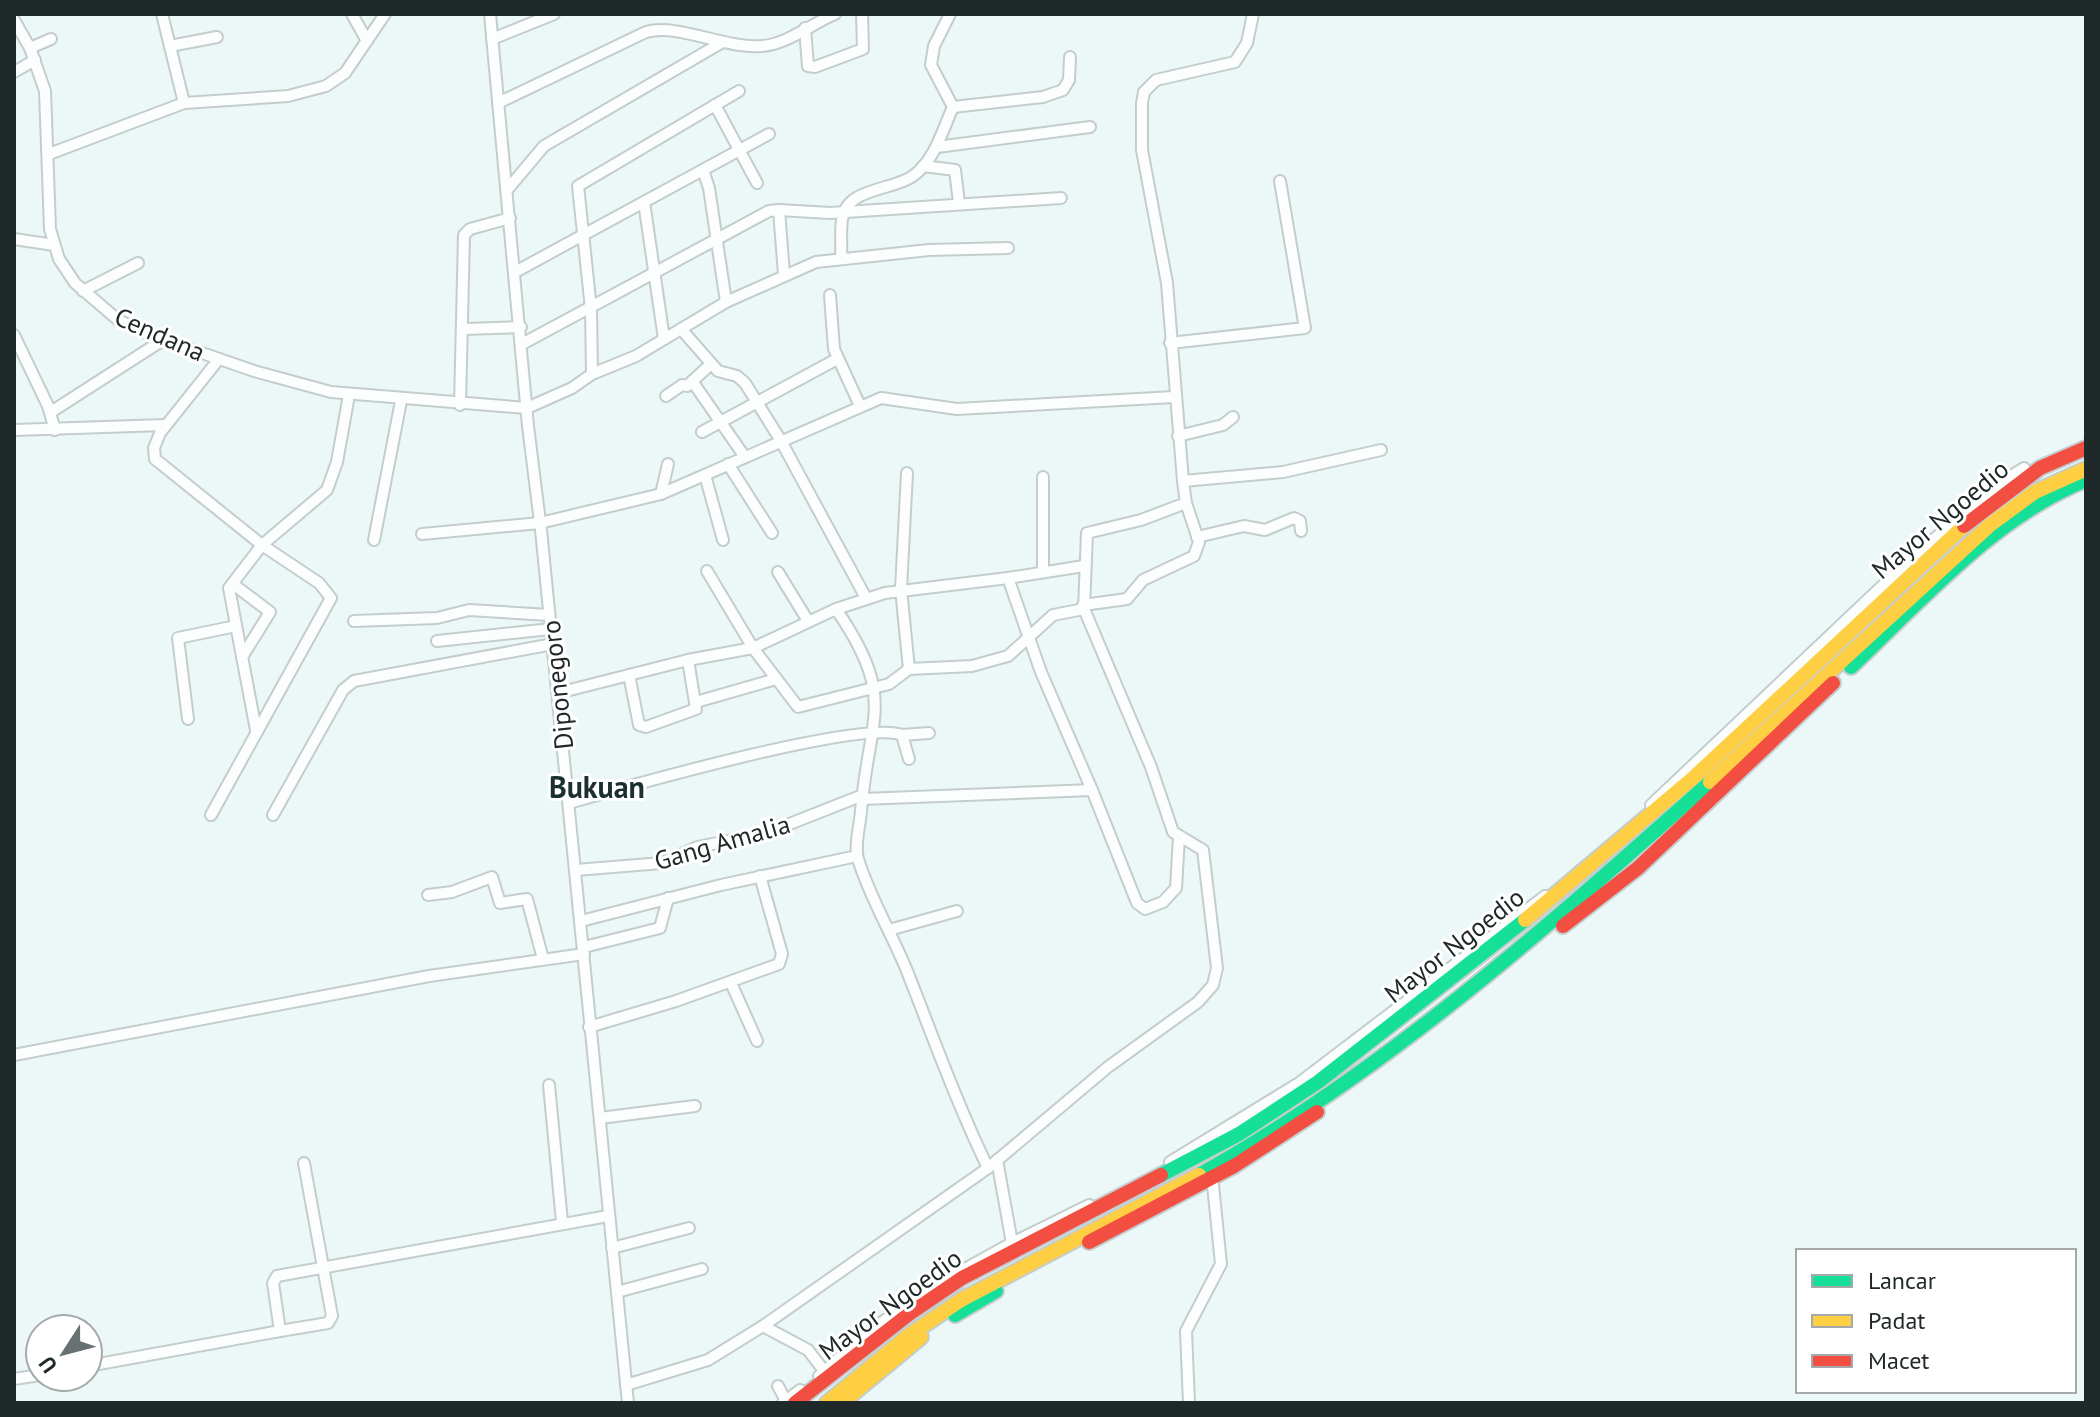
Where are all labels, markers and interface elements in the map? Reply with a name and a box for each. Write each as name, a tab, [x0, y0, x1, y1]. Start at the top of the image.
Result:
street label: Cendana	[110, 300, 210, 368]
street label: Mayor Ngoedio	[1865, 452, 2015, 586]
street label: Diponegoro	[534, 619, 580, 751]
district label: Bukuan	[549, 767, 645, 806]
street label: Gang Amalia	[650, 807, 794, 877]
street label: Mayor Ngoedio	[1377, 880, 1531, 1010]
street label: Mayor Ngoedio	[812, 1241, 968, 1367]
legend	[1796, 1249, 2076, 1393]
text: Lancar	[1868, 1265, 1936, 1296]
text: Padat	[1868, 1305, 1925, 1336]
north arrow	[24, 1313, 104, 1393]
text: Macet	[1868, 1345, 1930, 1376]
text: U	[32, 1351, 63, 1379]

